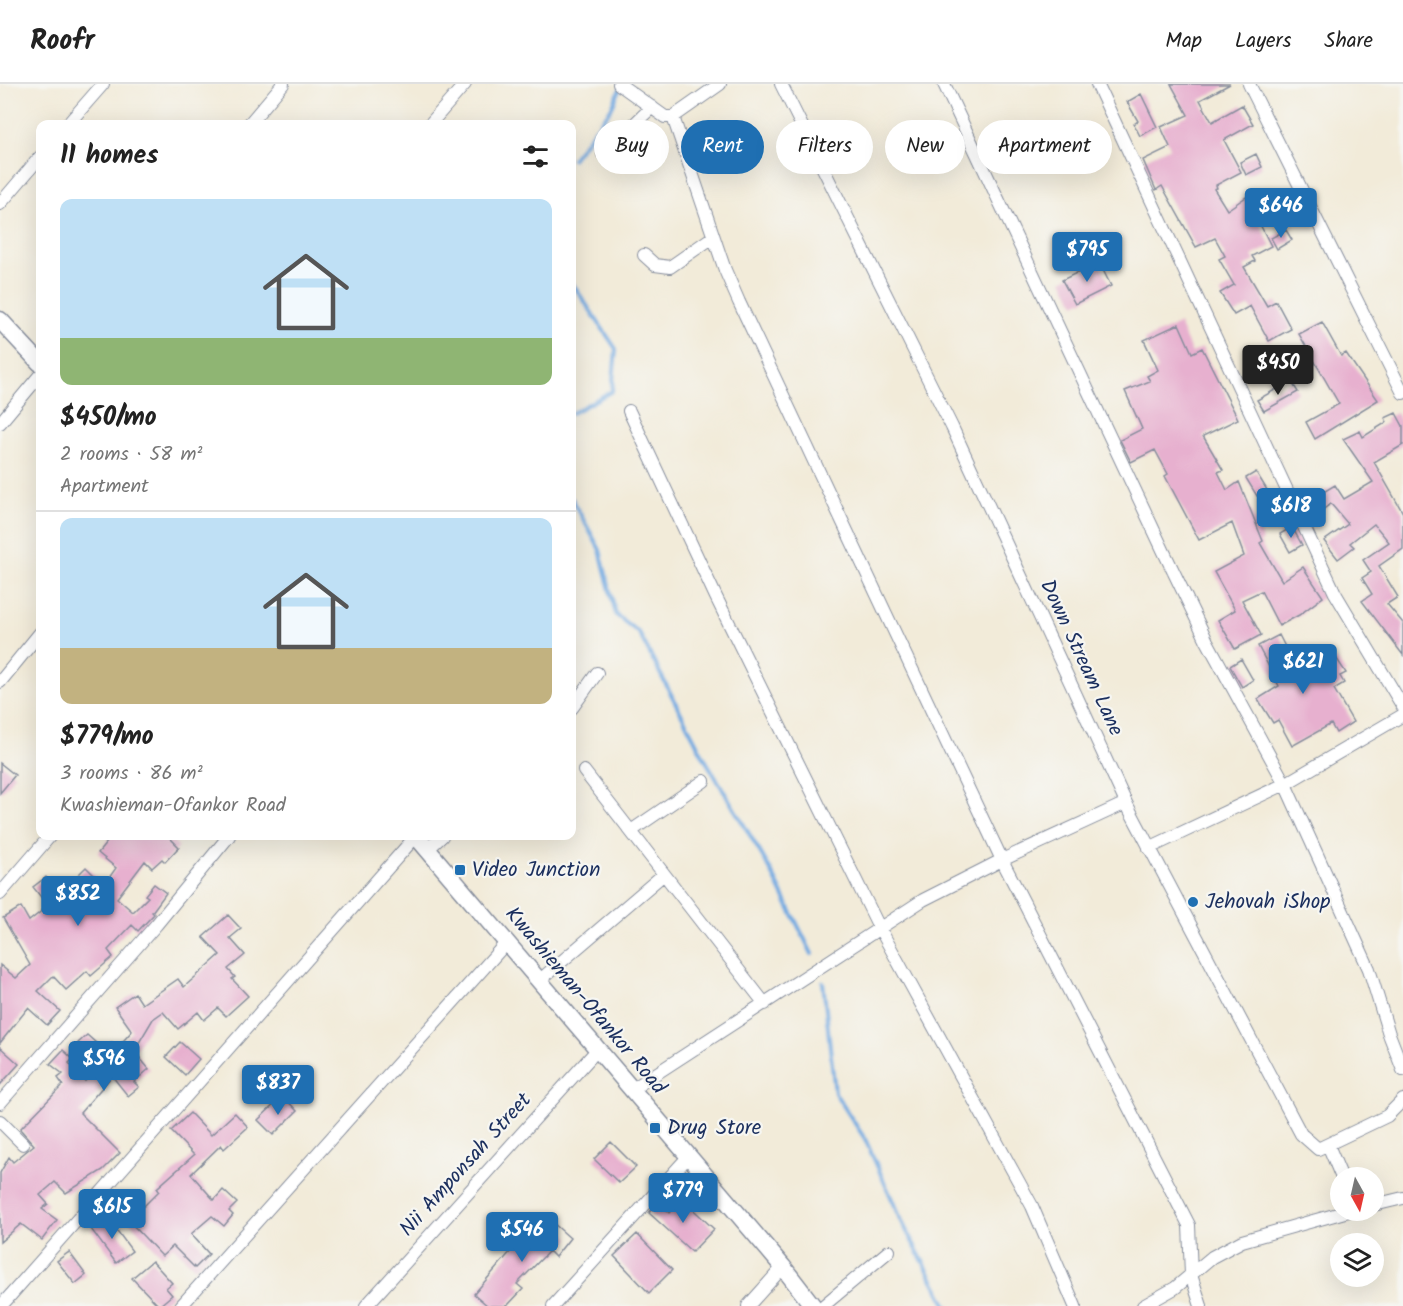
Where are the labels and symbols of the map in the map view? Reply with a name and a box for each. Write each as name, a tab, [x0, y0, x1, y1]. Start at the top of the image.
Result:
pin: $646	[1245, 188, 1317, 239]
pin: $795	[1051, 232, 1123, 283]
pin: $450	[1242, 345, 1314, 396]
pin: $618	[1255, 488, 1327, 539]
street label: Down Stream Lane	[1030, 574, 1132, 742]
pin: $621	[1267, 644, 1339, 695]
place label: Video Junction	[472, 854, 600, 887]
marker: Video Junction	[453, 863, 467, 877]
pin: $852	[42, 876, 114, 927]
place label: Jehovah iShop	[1205, 886, 1330, 919]
marker: Jehovah iShop	[1186, 895, 1200, 909]
street label: Kwashieman-Ofankor Road	[496, 900, 674, 1103]
pin: $596	[68, 1041, 140, 1092]
pin: $837	[242, 1065, 314, 1116]
street label: Nii Amponsah Street	[392, 1085, 541, 1245]
place label: Drug Store	[667, 1112, 762, 1145]
marker: Drug Store	[648, 1121, 662, 1135]
north arrow	[1330, 1167, 1384, 1221]
pin: $779	[647, 1173, 719, 1224]
pin: $615	[76, 1189, 148, 1240]
pin: $546	[486, 1212, 558, 1263]

